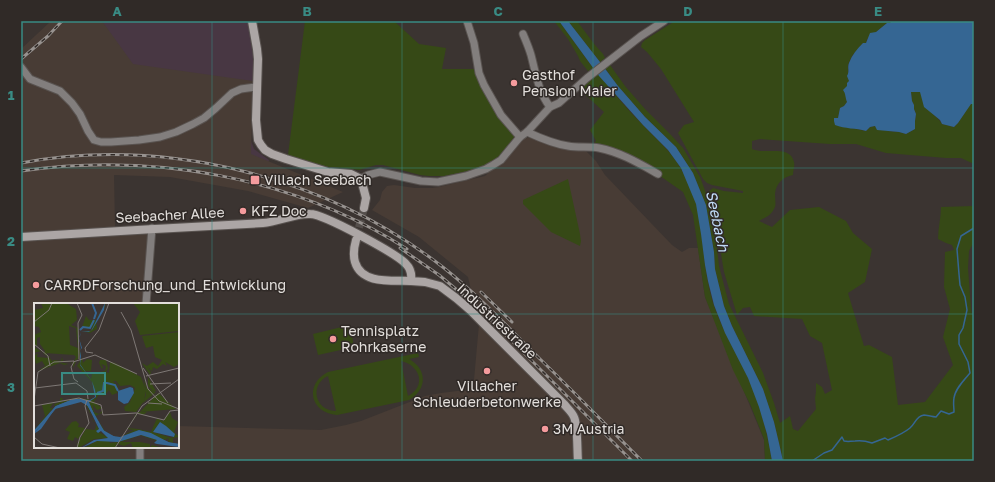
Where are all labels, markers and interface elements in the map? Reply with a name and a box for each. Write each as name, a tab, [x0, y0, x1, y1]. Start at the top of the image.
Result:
text: A	[112, 3, 122, 19]
text: B	[302, 3, 312, 19]
text: C	[493, 3, 503, 19]
text: D	[683, 3, 693, 19]
text: E	[874, 3, 882, 19]
place label: Gasthof Pension Maier	[522, 66, 617, 99]
marker: Gasthof Pension Maier	[509, 78, 519, 88]
text: 1	[8, 87, 15, 103]
place label: Villach Seebach	[264, 171, 372, 188]
marker: Villach Seebach	[249, 174, 261, 186]
water label: Seebach	[703, 189, 733, 254]
place label: KFZ Doc	[251, 202, 307, 219]
street label: Seebacher Allee	[115, 203, 225, 226]
marker: KFZ Doc	[238, 206, 248, 216]
text: 2	[7, 233, 15, 249]
place label: CARRDForschung_und_Entwicklung	[44, 276, 286, 293]
street label: Industriestraße	[454, 279, 541, 362]
marker: CARRDForschung_und_Entwicklung	[31, 280, 41, 290]
inset map	[34, 303, 179, 448]
place label: Tennisplatz Rohrkaserne	[341, 322, 426, 355]
marker: Tennisplatz Rohrkaserne	[328, 334, 338, 344]
marker: Villacher Schleuderbetonwerke	[482, 366, 492, 376]
place label: Villacher Schleuderbetonwerke	[413, 377, 561, 410]
text: 3	[7, 379, 15, 395]
place label: 3M Austria	[553, 420, 624, 437]
marker: 3M Austria	[540, 424, 550, 434]

